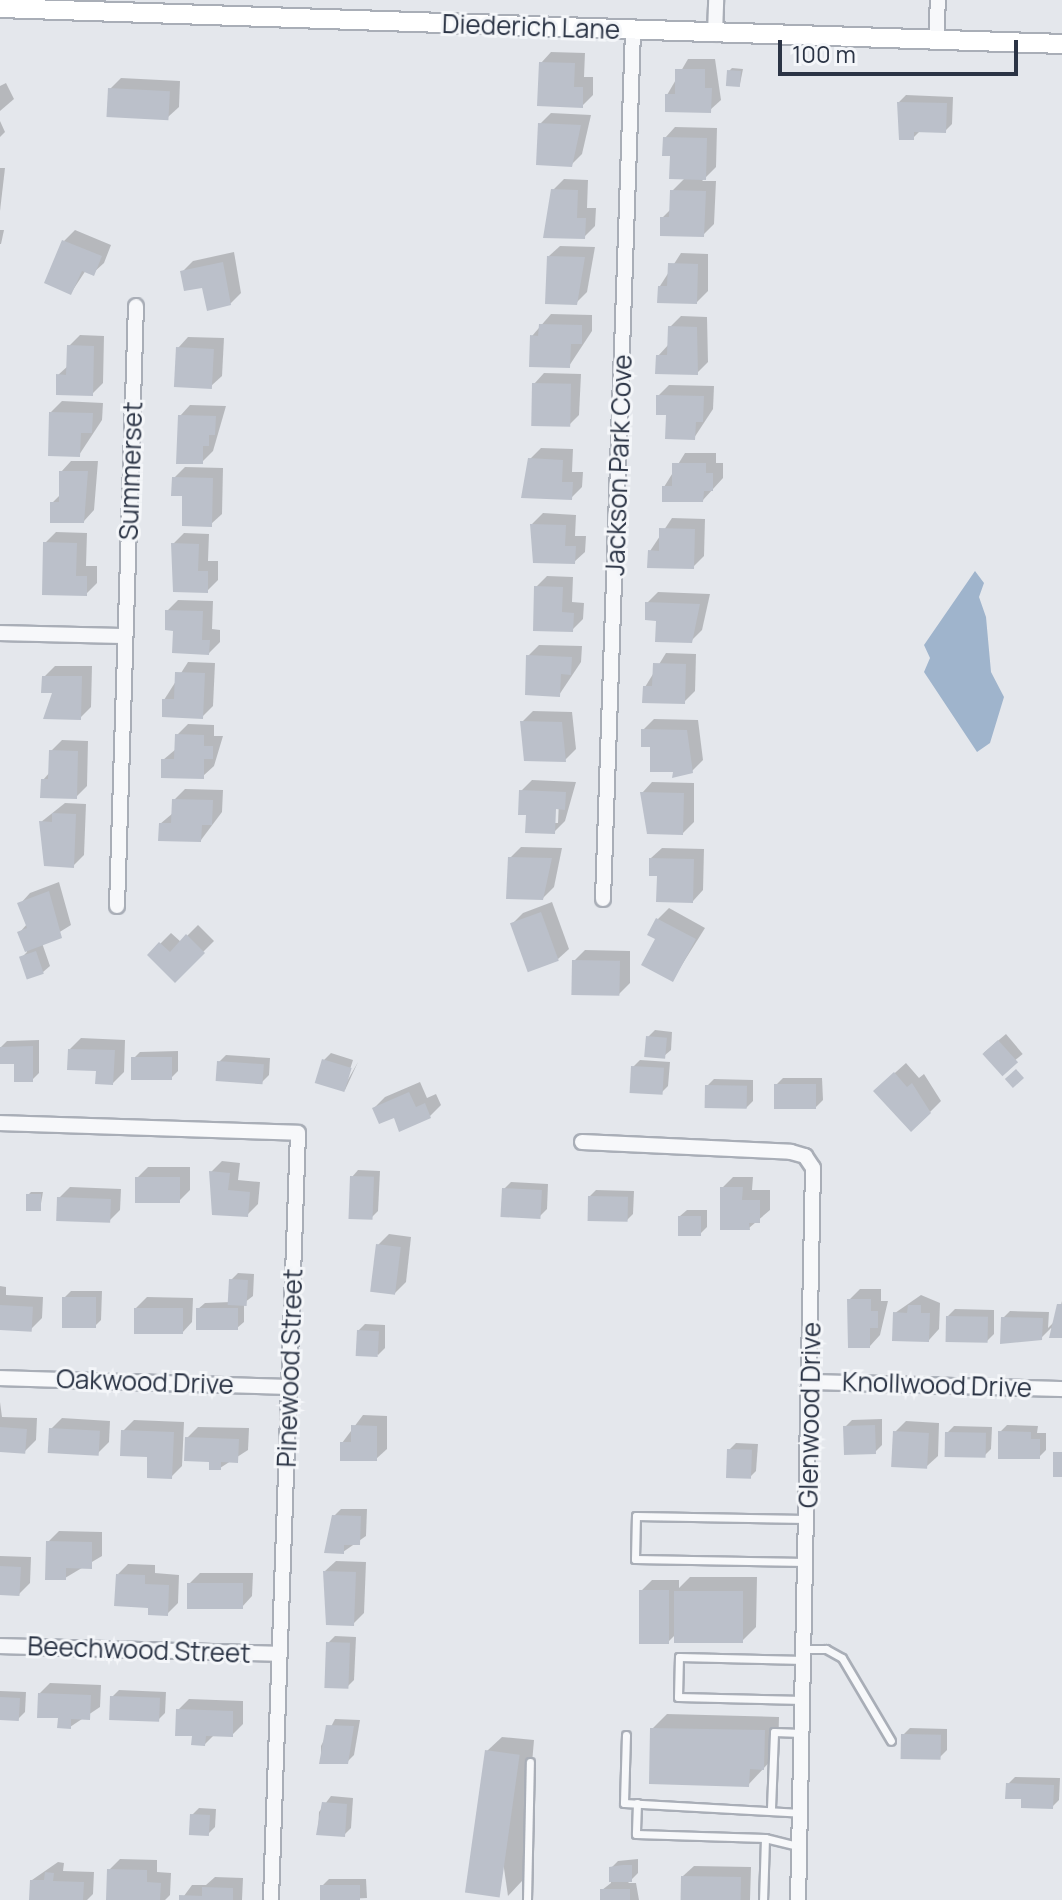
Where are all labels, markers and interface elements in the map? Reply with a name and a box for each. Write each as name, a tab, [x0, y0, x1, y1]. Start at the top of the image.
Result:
street label: Diederich Lane	[441, 8, 621, 46]
scale bar	[782, 24, 1022, 74]
text: 100 m	[792, 37, 856, 70]
street label: Jackson Park Cove	[600, 354, 638, 576]
street label: Summerset	[113, 401, 149, 541]
street label: Pinewood Street	[271, 1268, 309, 1468]
street label: Glenwood Drive	[793, 1322, 827, 1508]
street label: Oakwood Drive	[56, 1363, 234, 1401]
street label: Knollwood Drive	[842, 1366, 1032, 1404]
street label: Beechwood Street	[27, 1631, 251, 1669]

